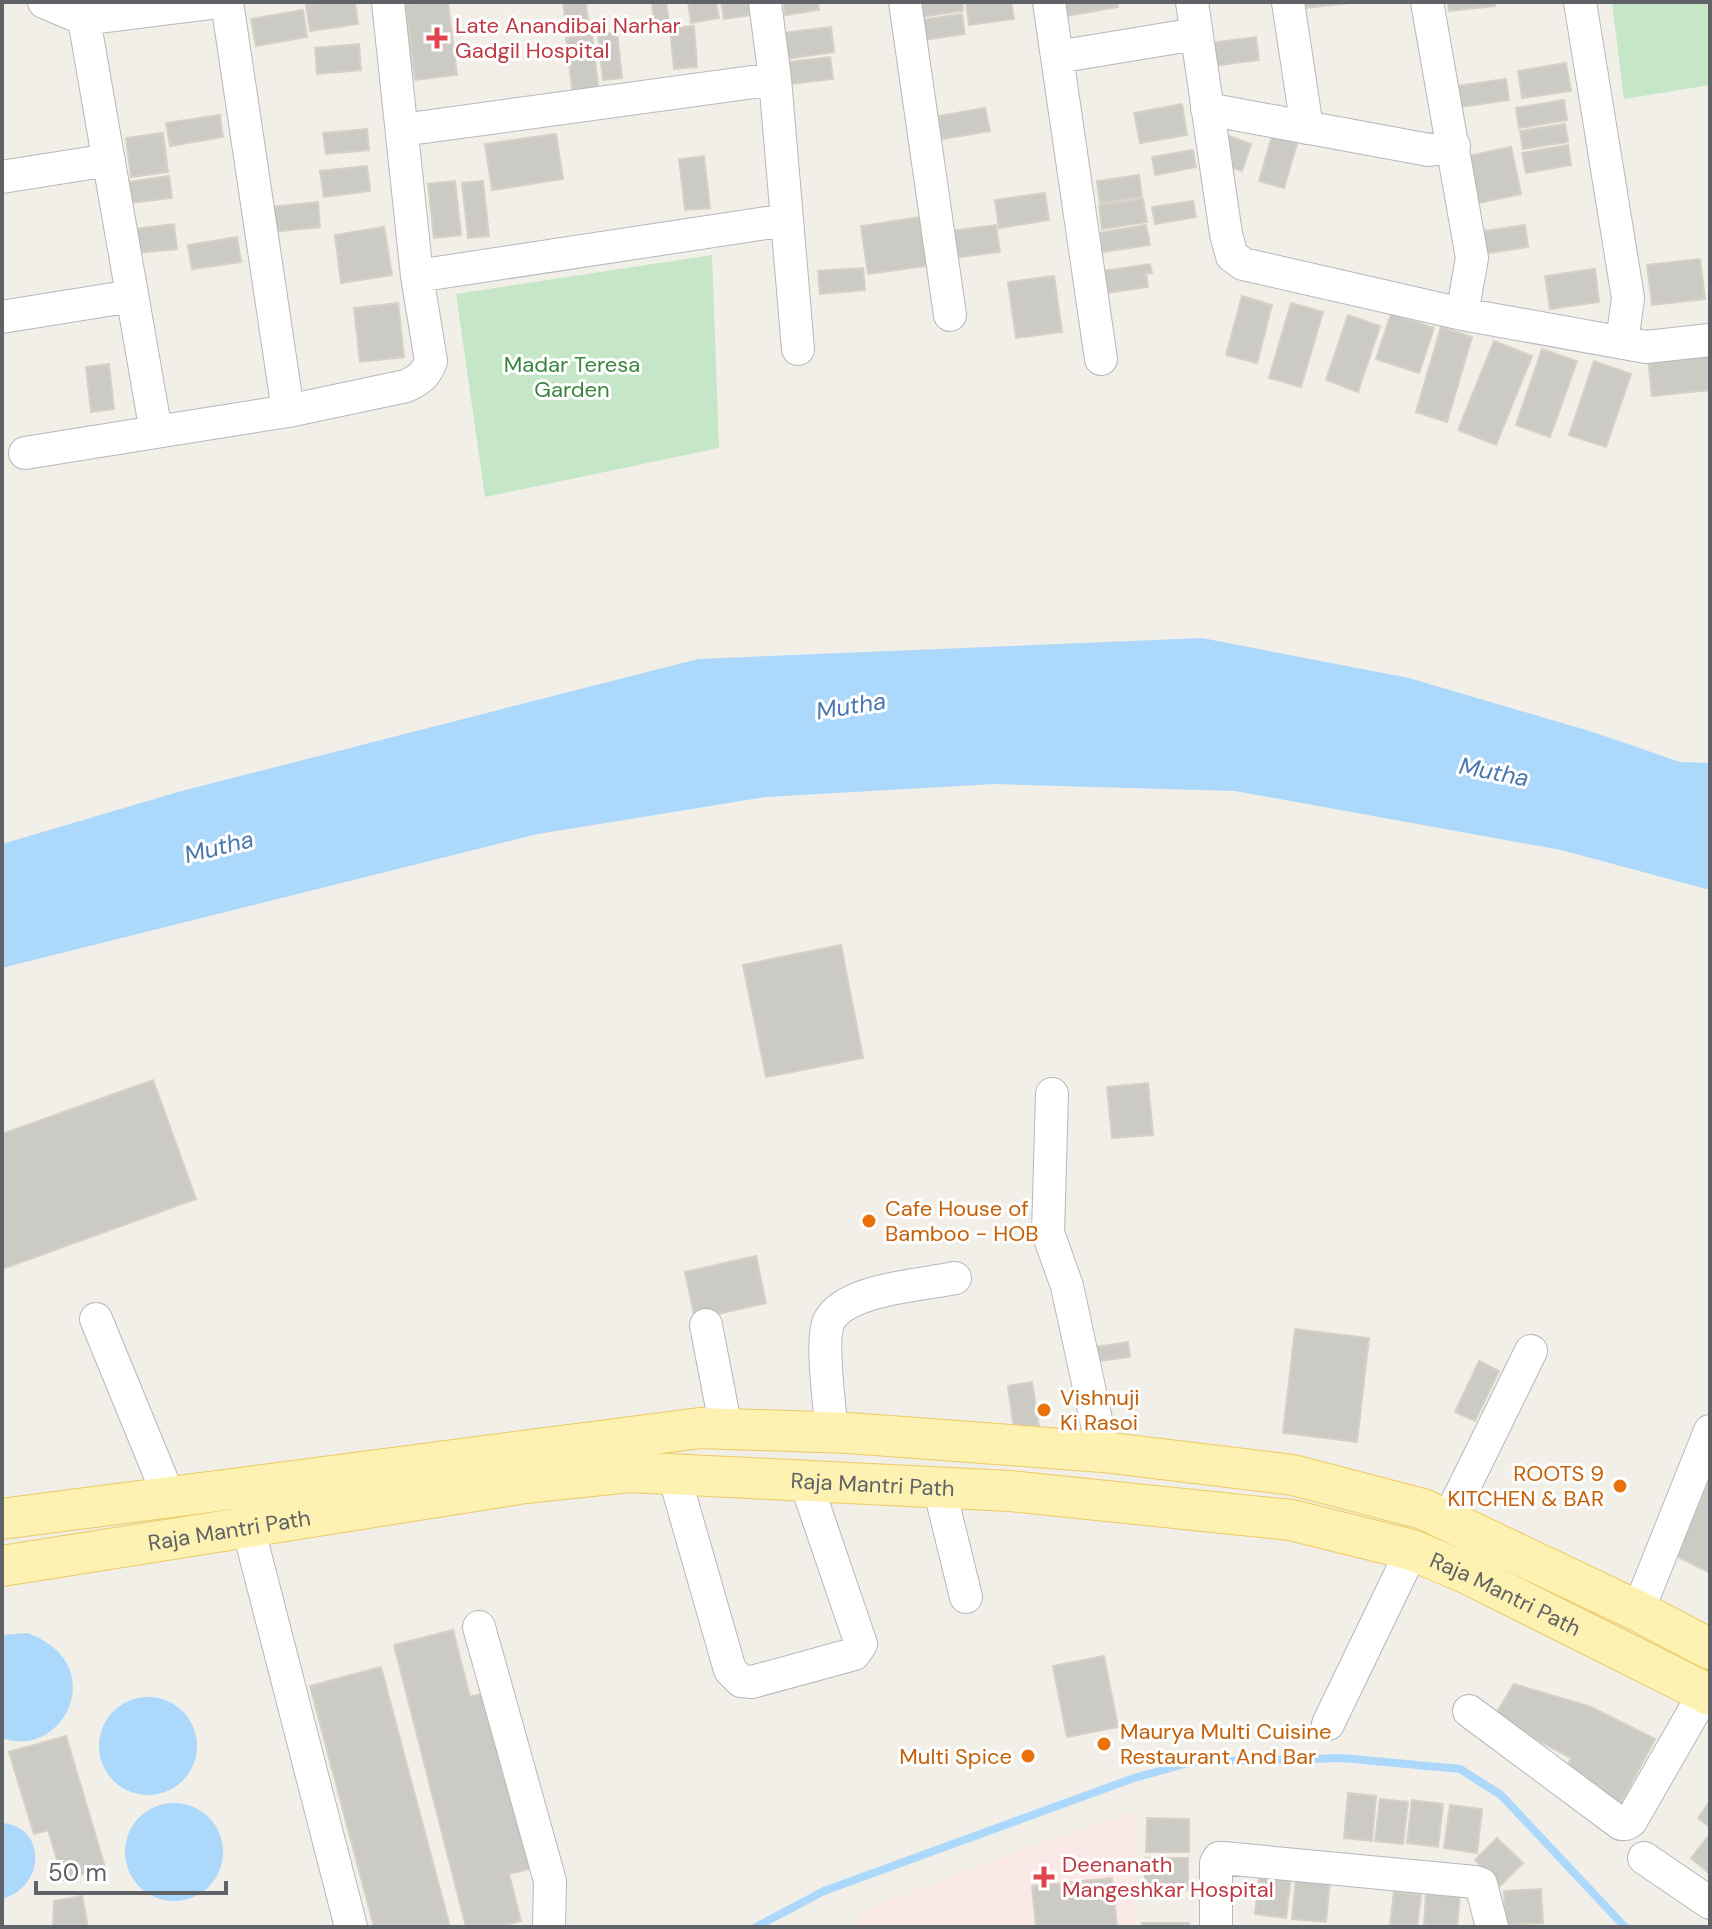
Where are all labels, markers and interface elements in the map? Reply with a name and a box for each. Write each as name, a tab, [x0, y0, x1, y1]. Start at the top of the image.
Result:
place label: Late Anandibai Narhar Gadgil Hospital	[455, 11, 681, 65]
marker: Late Anandibai Narhar Gadgil Hospital	[426, 27, 448, 49]
park label: Madar Teresa Garden	[504, 350, 640, 404]
water label: Mutha	[814, 685, 888, 726]
water label: Mutha	[1457, 750, 1532, 793]
water label: Mutha	[181, 823, 257, 870]
place label: Cafe House of Bamboo - HOB	[885, 1194, 1039, 1248]
marker: Cafe House of Bamboo - HOB	[860, 1212, 878, 1230]
place label: Vishnuji Ki Rasoi	[1060, 1383, 1140, 1437]
marker: Vishnuji Ki Rasoi	[1035, 1401, 1053, 1419]
place label: ROOTS 9 KITCHEN & BAR	[1448, 1459, 1604, 1513]
street label: Raja Mantri Path	[790, 1466, 955, 1503]
marker: ROOTS 9 KITCHEN & BAR	[1611, 1477, 1629, 1495]
street label: Raja Mantri Path	[146, 1503, 313, 1558]
street label: Raja Mantri Path	[1426, 1545, 1586, 1643]
place label: Maurya Multi Cuisine Restaurant And Bar	[1120, 1717, 1331, 1771]
marker: Maurya Multi Cuisine Restaurant And Bar	[1095, 1735, 1113, 1753]
place label: Multi Spice	[899, 1742, 1012, 1771]
marker: Multi Spice	[1019, 1747, 1037, 1765]
scale bar	[36, 1845, 226, 1895]
place label: Deenanath Mangeshkar Hospital	[1062, 1850, 1274, 1904]
text: 50 m	[48, 1857, 107, 1888]
marker: Deenanath Mangeshkar Hospital	[1033, 1866, 1055, 1888]

